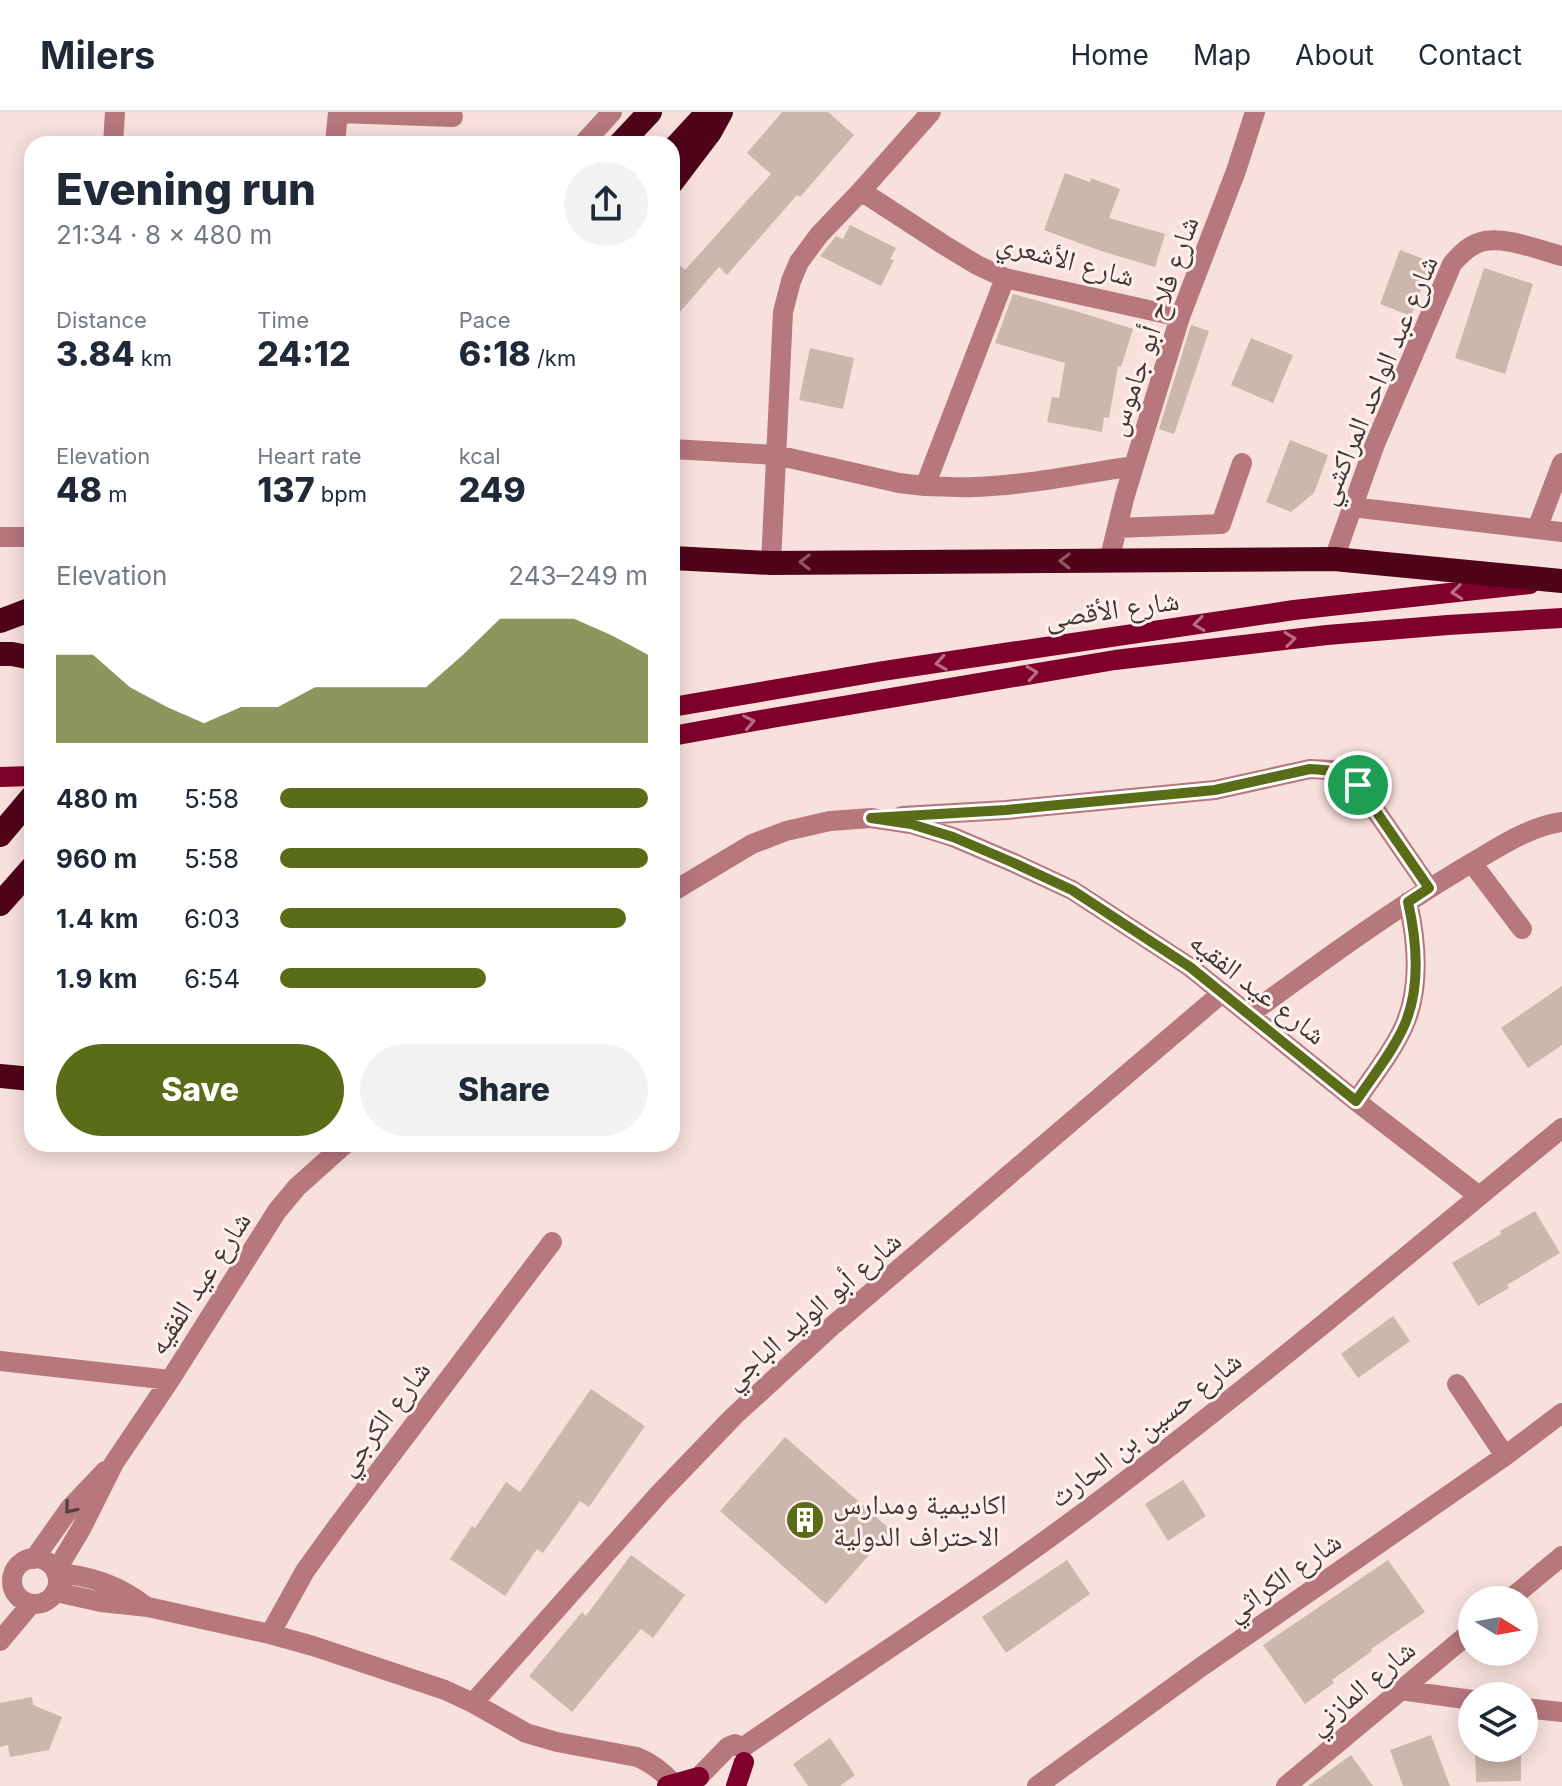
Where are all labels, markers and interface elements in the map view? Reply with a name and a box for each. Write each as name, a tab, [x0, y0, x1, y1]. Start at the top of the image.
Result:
text: Milers	[40, 32, 155, 78]
text: Home	[1070, 38, 1149, 72]
text: Map	[1193, 38, 1251, 72]
text: About	[1295, 38, 1374, 72]
text: Contact	[1418, 38, 1522, 72]
text: Evening run	[56, 162, 316, 216]
button: share	[564, 162, 648, 246]
street label: شارع فلاح أبو جاموس	[1098, 212, 1206, 441]
text: 21:34 · 8 × 480 m	[56, 219, 272, 250]
street label: شارع الأشعري	[992, 224, 1138, 300]
street label: شارع عبد الواحد المراكشي	[1309, 250, 1451, 512]
text: Distance	[56, 307, 147, 333]
text: Time	[257, 307, 309, 333]
text: Pace	[459, 307, 510, 333]
text: 3.84	[56, 333, 135, 374]
text: 24:12	[257, 333, 351, 374]
text: 6:18	[459, 333, 531, 374]
text: km	[135, 345, 172, 371]
text: /km	[531, 345, 576, 371]
text: Elevation	[56, 443, 150, 469]
text: Heart rate	[257, 443, 362, 469]
text: kcal	[459, 443, 501, 469]
text: 48	[56, 469, 102, 510]
text: 137	[257, 469, 315, 510]
text: 249	[459, 469, 526, 510]
text: m	[102, 481, 127, 507]
text: bpm	[315, 481, 367, 507]
one-way arrow	[1058, 552, 1071, 570]
one-way arrow	[798, 553, 811, 571]
text: Elevation	[56, 560, 167, 591]
text: 243–249 m	[508, 560, 648, 591]
street label: شارع الأقصى	[1043, 583, 1181, 636]
one-way arrow	[1450, 584, 1463, 601]
one-way arrow	[1192, 615, 1205, 632]
one-way arrow	[1284, 631, 1297, 648]
one-way arrow	[935, 653, 948, 670]
one-way arrow	[1026, 665, 1039, 682]
one-way arrow	[741, 714, 755, 731]
pin	[1324, 751, 1392, 819]
icon: arrive	[1336, 763, 1380, 807]
text: 480 m	[56, 783, 138, 814]
text: 5:58	[184, 783, 239, 814]
text: 960 m	[56, 843, 137, 874]
text: 5:58	[184, 843, 239, 874]
text: 1.4 km	[56, 903, 138, 934]
text: 6:03	[184, 903, 240, 934]
street label: شارع عيد الفقيه	[1183, 924, 1333, 1053]
text: 1.9 km	[56, 963, 137, 994]
text: 6:54	[184, 963, 240, 994]
button: Save	[56, 1044, 344, 1136]
button: Share	[360, 1044, 648, 1136]
street label: شارع عيد الفقيه	[140, 1205, 259, 1361]
street label: شارع أبو الوليد الباجي	[716, 1224, 912, 1401]
street label: شارع حسين بن الحارث	[1042, 1343, 1248, 1515]
street label: شارع الكرجي	[329, 1354, 442, 1486]
place label: اكاديمية ومدارس الاحتراف الدولية	[833, 1487, 1007, 1553]
one-way arrow	[65, 1499, 80, 1513]
building icon: اكاديمية ومدارس الاحتراف الدولية	[784, 1499, 826, 1541]
street label: شارع الكراثي	[1219, 1524, 1351, 1633]
north arrow	[1458, 1586, 1538, 1666]
map controls	[1458, 1586, 1538, 1762]
street label: شارع المازني	[1300, 1632, 1426, 1747]
button: layers	[1458, 1682, 1538, 1762]

